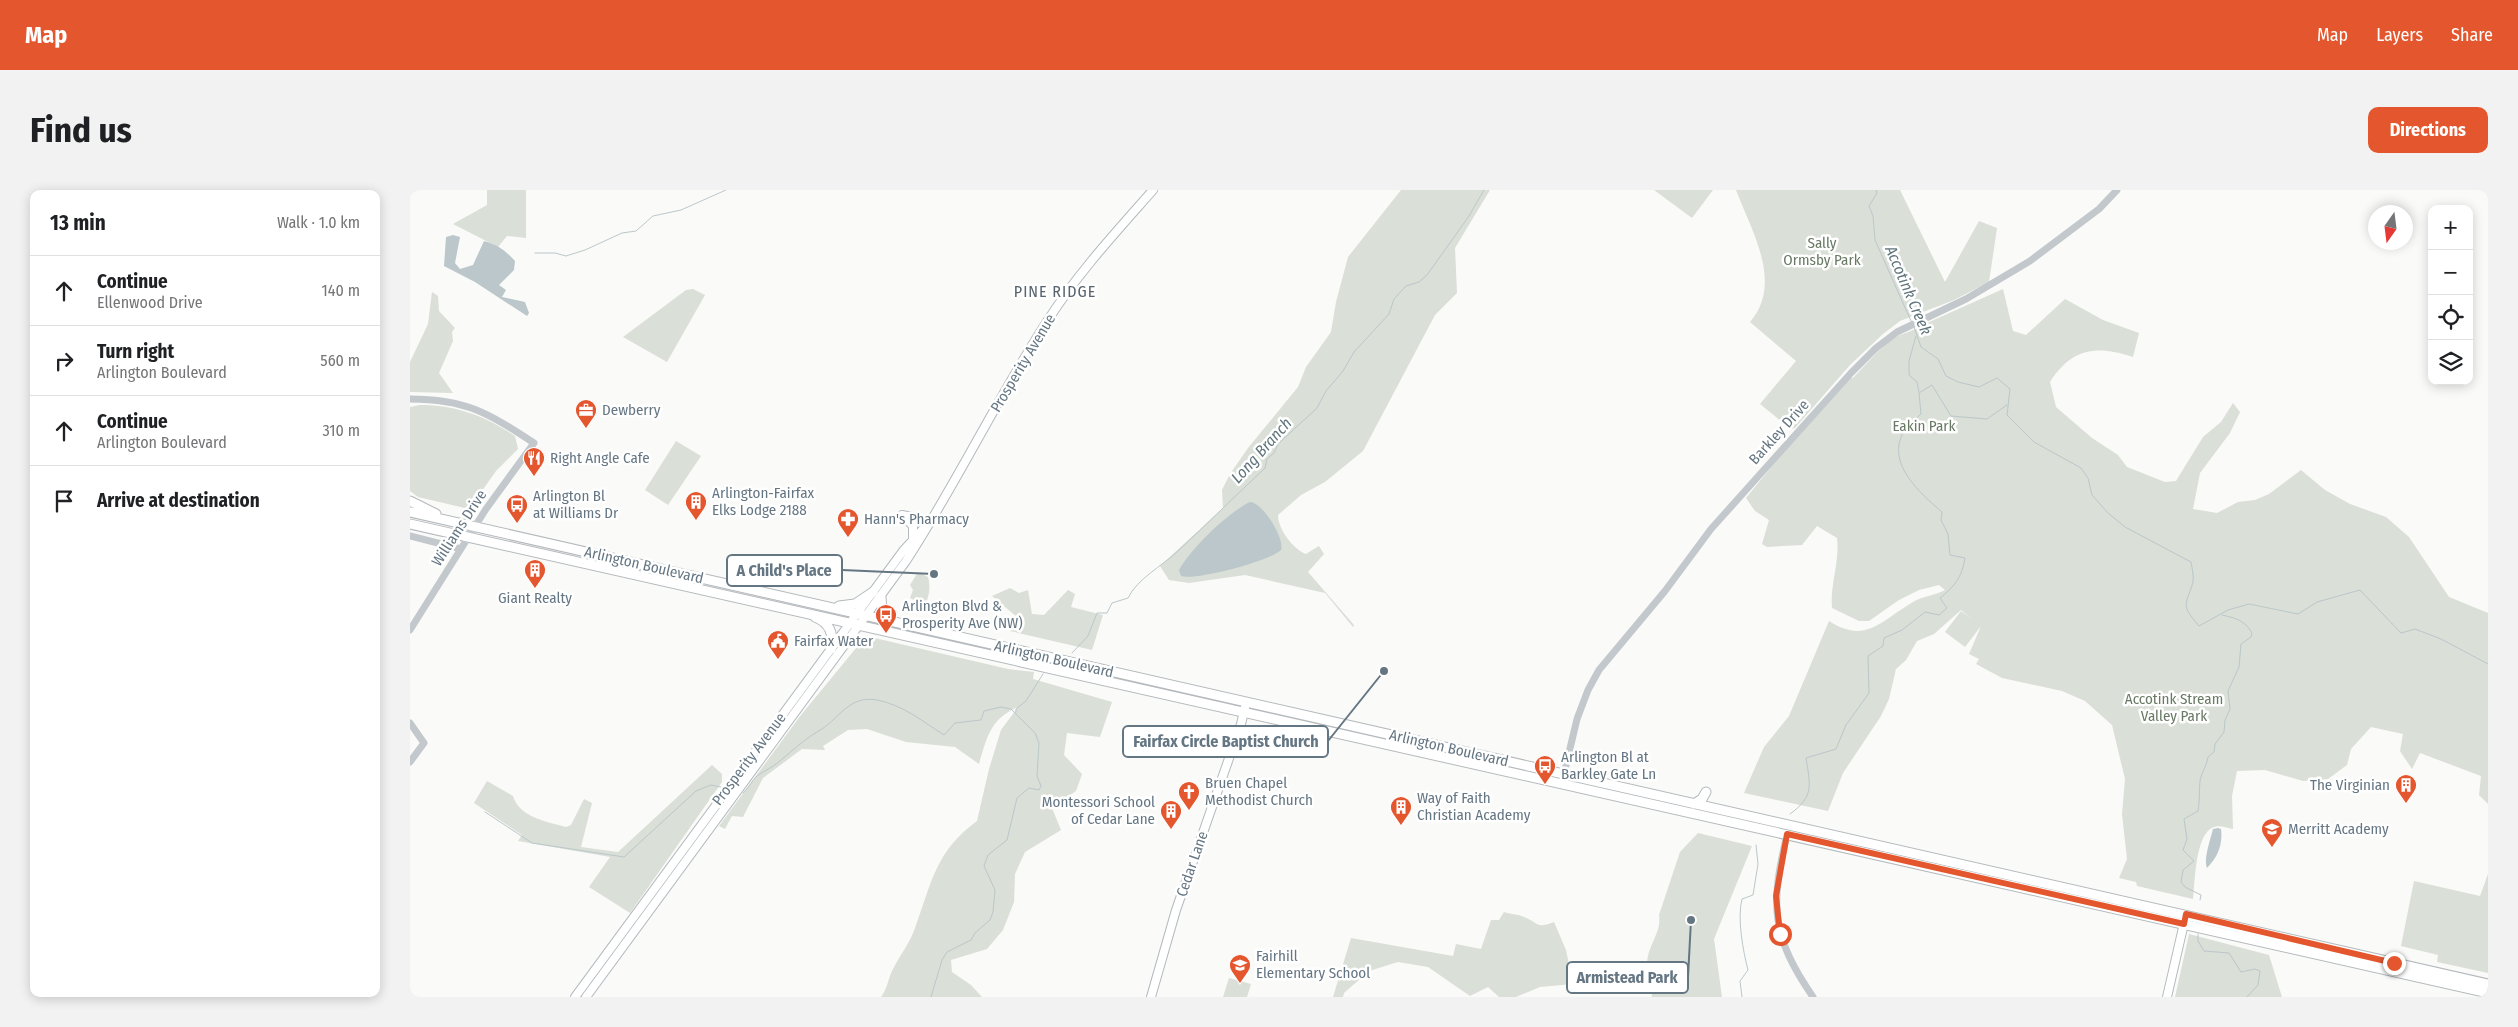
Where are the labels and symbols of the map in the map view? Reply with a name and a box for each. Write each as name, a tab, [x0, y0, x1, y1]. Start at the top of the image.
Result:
north arrow	[2368, 205, 2413, 250]
park label: Sally Ormsby Park	[1783, 234, 1861, 269]
water label: Accotink Creek	[1881, 242, 1936, 338]
district label: PINE RIDGE	[1014, 282, 1096, 301]
street label: Prosperity Avenue	[987, 311, 1059, 415]
street label: Barkley Drive	[1745, 396, 1813, 468]
office icon: Dewberry	[574, 398, 598, 429]
place label: Dewberry	[602, 401, 661, 419]
water label: Long Branch	[1227, 414, 1296, 487]
park label: Eakin Park	[1892, 417, 1956, 435]
restaurant icon: Right Angle Cafe	[522, 446, 546, 477]
place label: Right Angle Cafe	[550, 449, 650, 467]
place label: Arlington-Fairfax Elks Lodge 2188	[712, 484, 814, 519]
street label: Williams Drive	[428, 486, 490, 570]
place label: Arlington Bl at Williams Dr	[533, 487, 619, 522]
building icon: Arlington-Fairfax Elks Lodge 2188	[684, 490, 708, 521]
bus stop icon: Arlington Bl at Williams Dr	[505, 493, 529, 524]
pharmacy icon: Hann's Pharmacy	[836, 507, 860, 538]
place label: Hann's Pharmacy	[864, 510, 969, 528]
street label: Arlington Boulevard	[583, 543, 705, 587]
callout: A Child's Place	[727, 555, 842, 586]
building icon: Giant Realty	[523, 558, 547, 589]
text: A Child's Place	[735, 561, 832, 580]
place label: Giant Realty	[498, 589, 572, 607]
place label: Arlington Blvd & Prosperity Ave (NW)	[902, 597, 1023, 632]
bus stop icon: Arlington Blvd & Prosperity Ave (NW)	[874, 603, 898, 634]
public building icon: Fairfax Water	[766, 629, 790, 660]
place label: Fairfax Water	[794, 632, 874, 650]
street label: Arlington Boulevard	[993, 637, 1115, 681]
park label: Accotink Stream Valley Park	[2125, 690, 2223, 725]
street label: Prosperity Avenue	[708, 709, 790, 809]
callout: Fairfax Circle Baptist Church	[1123, 726, 1328, 757]
street label: Arlington Boulevard	[1388, 726, 1510, 770]
text: Fairfax Circle Baptist Church	[1133, 732, 1319, 751]
place label: Arlington Bl at Barkley Gate Ln	[1561, 748, 1656, 783]
bus stop icon: Arlington Bl at Barkley Gate Ln	[1533, 754, 1557, 785]
building icon: The Virginian	[2394, 773, 2418, 804]
place label: Bruen Chapel Methodist Church	[1205, 774, 1313, 809]
place label: The Virginian	[2310, 776, 2390, 794]
church icon: Bruen Chapel Methodist Church	[1177, 780, 1201, 811]
place label: Way of Faith Christian Academy	[1417, 789, 1531, 824]
place label: Montessori School of Cedar Lane	[1042, 793, 1155, 828]
building icon: Way of Faith Christian Academy	[1389, 795, 1413, 826]
building icon: Montessori School of Cedar Lane	[1159, 799, 1183, 830]
school or university icon: Merritt Academy	[2260, 817, 2284, 848]
place label: Merritt Academy	[2288, 820, 2389, 838]
street label: Cedar Lane	[1172, 829, 1212, 899]
route start	[1769, 923, 1792, 946]
place label: Fairhill Elementary School	[1256, 947, 1370, 982]
route end	[2383, 952, 2406, 975]
school or university icon: Fairhill Elementary School	[1228, 953, 1252, 984]
callout: Armistead Park	[1567, 962, 1688, 993]
text: Armistead Park	[1575, 968, 1678, 987]

